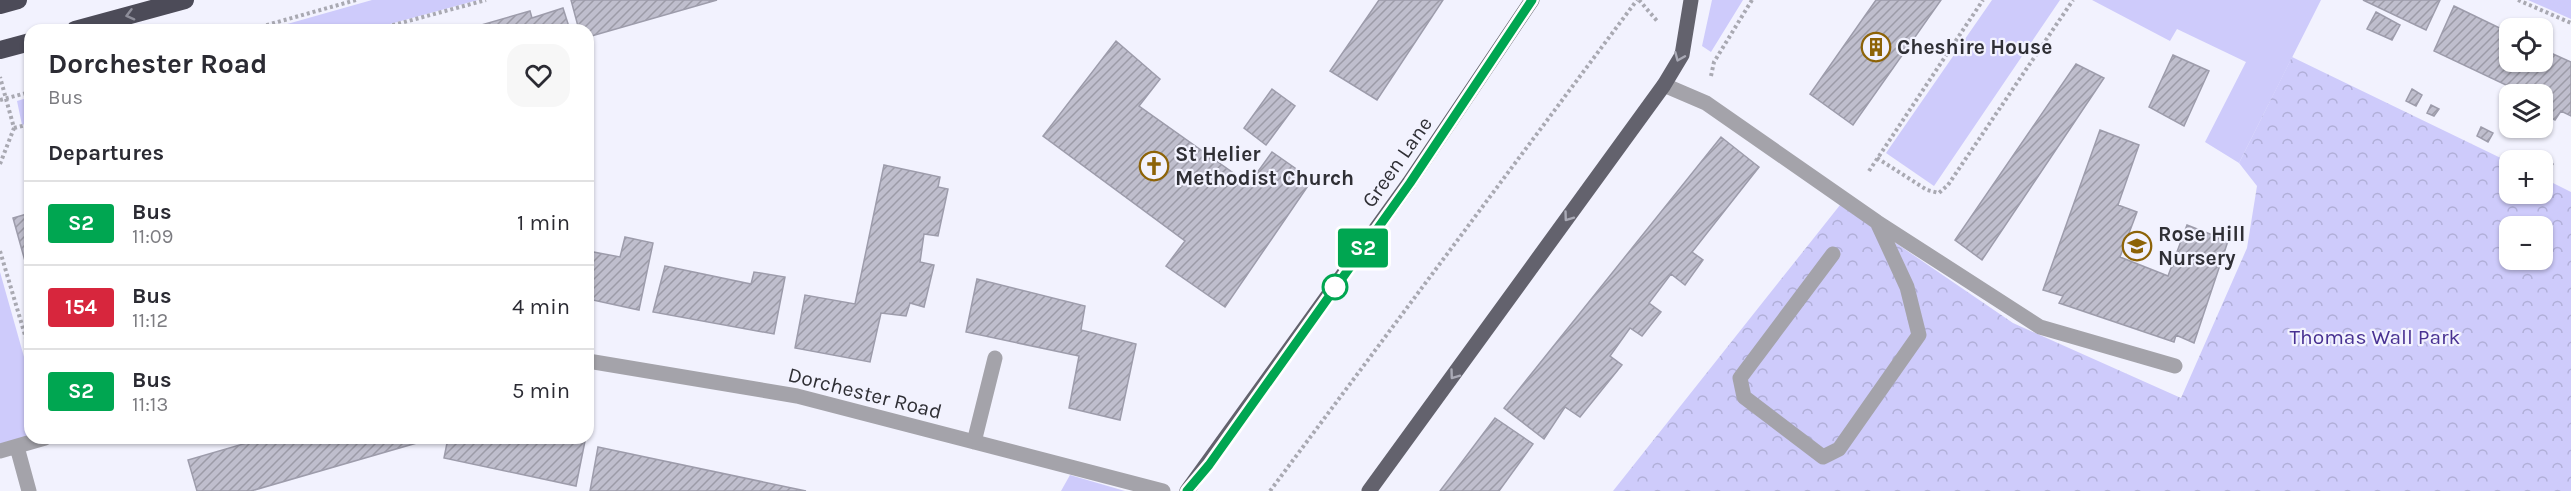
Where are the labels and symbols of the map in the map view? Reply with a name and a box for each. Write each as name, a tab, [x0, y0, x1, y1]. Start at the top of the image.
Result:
one-way arrow	[125, 8, 136, 20]
building icon: Cheshire House	[1860, 31, 1892, 63]
place label: Cheshire House	[1897, 35, 2052, 59]
one-way arrow	[1674, 50, 1686, 61]
street label: Green Lane	[1357, 112, 1437, 212]
place label: St Helier Methodist Church	[1175, 142, 1354, 190]
church icon: St Helier Methodist Church	[1138, 150, 1170, 182]
one-way arrow	[1565, 210, 1576, 221]
place label: Rose Hill Nursery	[2158, 222, 2245, 270]
line badge: S2	[1336, 228, 1390, 268]
school or university icon: Rose Hill Nursery	[2121, 230, 2153, 262]
unlabelled marker	[1322, 274, 1348, 300]
park label: Thomas Wall Park	[2290, 325, 2461, 349]
street label: Dorchester Road	[786, 362, 944, 424]
one-way arrow	[1450, 368, 1461, 379]

